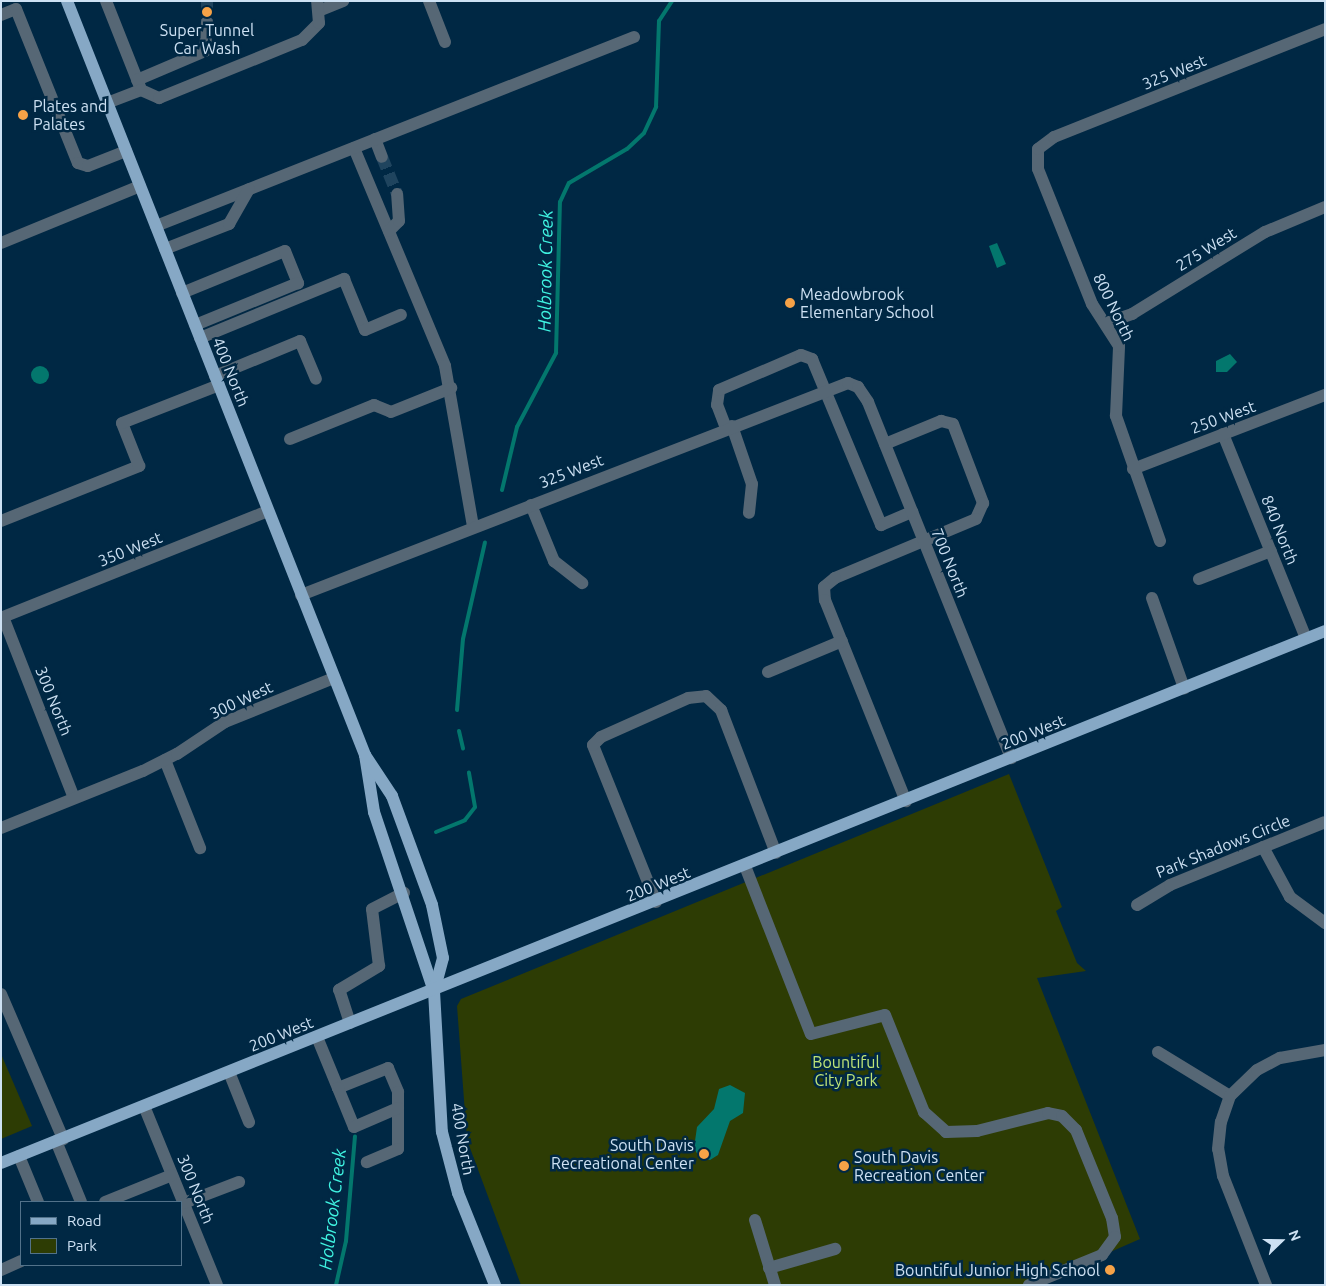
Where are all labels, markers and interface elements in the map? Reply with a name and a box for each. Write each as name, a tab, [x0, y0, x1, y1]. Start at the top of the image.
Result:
marker: Super Tunnel Car Wash	[201, 6, 213, 18]
place label: Super Tunnel Car Wash	[160, 20, 254, 58]
street label: 325 West	[1139, 50, 1209, 94]
place label: Plates and Palates	[33, 96, 107, 134]
marker: Plates and Palates	[17, 109, 29, 121]
water label: Holbrook Creek	[533, 210, 557, 332]
street label: 275 West	[1172, 223, 1240, 275]
street label: 800 North	[1089, 270, 1139, 344]
place label: Meadowbrook Elementary School	[800, 284, 934, 322]
marker: Meadowbrook Elementary School	[784, 297, 796, 309]
street label: 400 North	[208, 335, 254, 409]
street label: 250 West	[1188, 396, 1258, 438]
street label: 325 West	[536, 450, 606, 492]
street label: 840 North	[1257, 493, 1303, 567]
street label: 700 North	[927, 526, 973, 600]
street label: 350 West	[95, 527, 165, 571]
street label: 300 North	[31, 664, 77, 738]
street label: 300 West	[206, 677, 276, 723]
street label: 200 West	[998, 710, 1068, 754]
street label: Park Shadows Circle	[1153, 810, 1293, 882]
street label: 200 West	[623, 862, 693, 906]
street label: 200 West	[246, 1012, 316, 1056]
park label: Bountiful City Park	[812, 1052, 880, 1090]
street label: 400 North	[447, 1101, 479, 1177]
place label: South Davis Recreational Center	[551, 1135, 694, 1173]
water label: Holbrook Creek	[314, 1147, 350, 1271]
place label: South Davis Recreation Center	[854, 1147, 985, 1185]
marker: South Davis Recreational Center	[698, 1148, 710, 1160]
street label: 300 North	[173, 1152, 219, 1226]
marker: South Davis Recreation Center	[838, 1160, 850, 1172]
legend	[20, 1201, 182, 1266]
text: Road	[67, 1212, 102, 1229]
north arrow	[1256, 1216, 1306, 1266]
text: N	[1286, 1228, 1304, 1243]
text: Park	[67, 1237, 97, 1254]
place label: Bountiful Junior High School	[895, 1260, 1100, 1280]
marker: Bountiful Junior High School	[1104, 1264, 1116, 1276]

